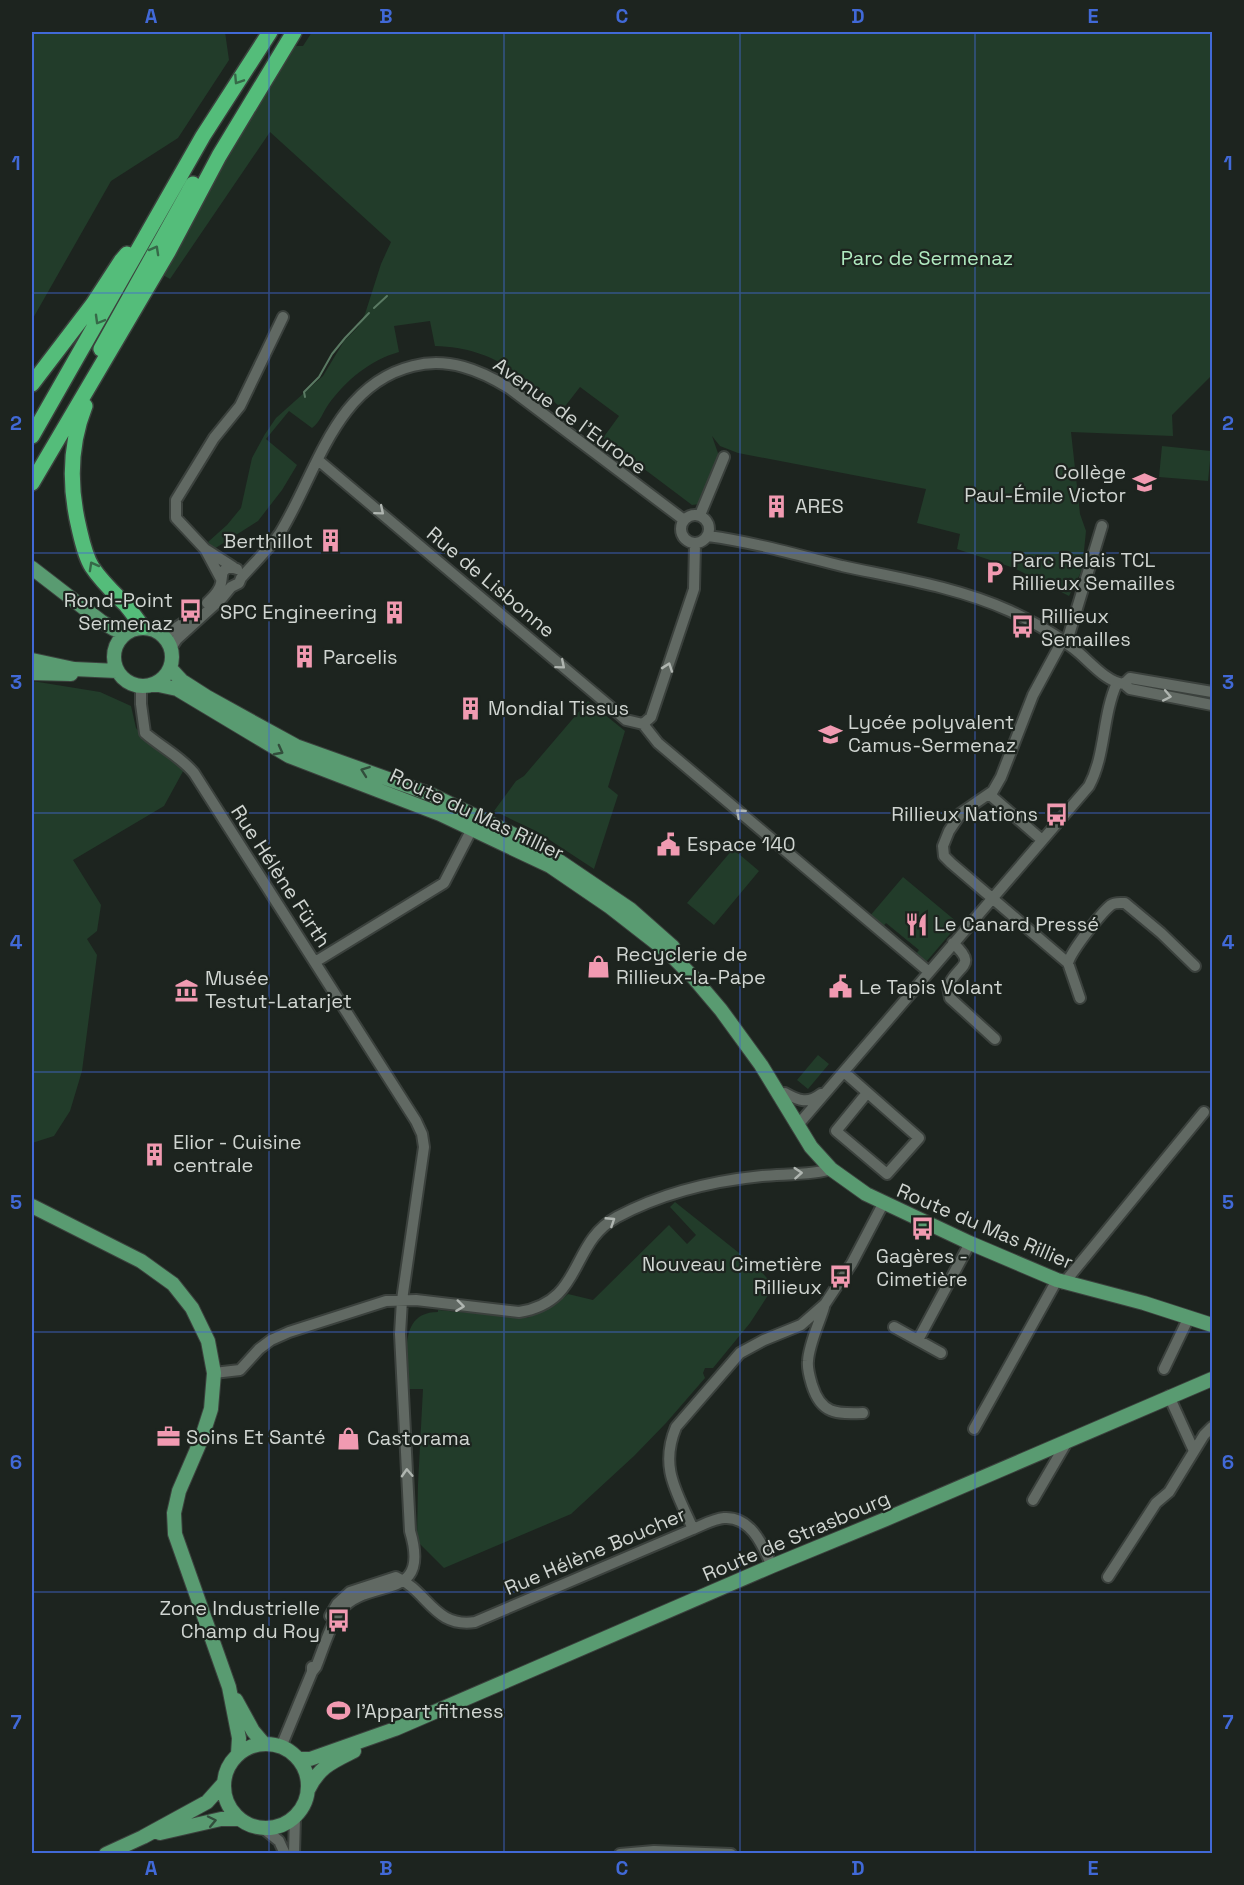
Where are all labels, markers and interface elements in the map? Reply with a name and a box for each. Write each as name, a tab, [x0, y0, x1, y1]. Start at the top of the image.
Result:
text: A	[145, 3, 158, 29]
text: B	[379, 3, 393, 29]
text: C	[616, 3, 629, 29]
text: D	[851, 3, 865, 29]
text: E	[1087, 3, 1099, 29]
one-way arrow	[233, 74, 245, 84]
text: 1	[11, 150, 21, 176]
text: 1	[1223, 150, 1233, 176]
park label: Parc de Sermenaz	[841, 245, 1013, 271]
one-way arrow	[148, 246, 159, 256]
one-way arrow	[95, 314, 106, 324]
street label: Avenue de l'Europe	[488, 352, 652, 480]
text: 2	[10, 410, 22, 436]
text: 2	[1222, 410, 1234, 436]
place label: Collège Paul-Émile Victor	[964, 459, 1126, 508]
school or university icon: Collège Paul-Émile Victor	[1131, 470, 1157, 496]
building icon: ARES	[764, 493, 790, 519]
place label: ARES	[795, 493, 844, 519]
one-way arrow	[373, 504, 384, 515]
street label: Rue de Lisbonne	[421, 521, 561, 643]
place label: Berthillot	[223, 528, 313, 554]
building icon: Berthillot	[318, 528, 344, 554]
place label: Parc Relais TCL Rillieux Semailles	[1012, 547, 1175, 596]
parking icon: Parc Relais TCL Rillieux Semailles	[981, 559, 1007, 585]
one-way arrow	[89, 562, 100, 572]
place label: Rond-Point Sermenaz	[64, 587, 173, 636]
bus stop icon: Rond-Point Sermenaz	[178, 598, 204, 624]
place label: SPC Engineering	[220, 599, 377, 625]
building icon: SPC Engineering	[382, 599, 408, 625]
place label: Rillieux Semailles	[1041, 603, 1131, 652]
bus stop icon: Rillieux Semailles	[1010, 614, 1036, 640]
building icon: Parcelis	[292, 644, 318, 670]
place label: Parcelis	[323, 644, 398, 670]
one-way arrow	[554, 658, 565, 669]
one-way arrow	[660, 663, 673, 673]
text: 3	[10, 669, 22, 695]
text: 3	[1222, 669, 1234, 695]
one-way arrow	[1162, 689, 1172, 702]
building icon: Mondial Tissus	[457, 695, 483, 721]
place label: Mondial Tissus	[488, 695, 629, 721]
place label: Lycée polyvalent Camus-Sermenaz	[848, 709, 1016, 758]
school or university icon: Lycée polyvalent Camus-Sermenaz	[817, 721, 843, 747]
one-way arrow	[273, 744, 283, 755]
street label: Route du Mas Rillier	[386, 762, 568, 866]
one-way arrow	[360, 766, 371, 778]
street label: Rue Hélène Fürth	[225, 800, 337, 952]
place label: Rillieux Nations	[891, 801, 1038, 827]
bus stop icon: Rillieux Nations	[1043, 801, 1069, 827]
one-way arrow	[736, 810, 747, 821]
public building icon: Espace 140	[656, 831, 682, 857]
place label: Espace 140	[687, 831, 796, 857]
restaurant icon: Le Canard Pressé	[903, 911, 929, 937]
place label: Le Canard Pressé	[934, 911, 1099, 937]
text: 4	[10, 929, 23, 955]
text: 4	[1222, 929, 1235, 955]
place label: Recyclerie de Rillieux-la-Pape	[616, 941, 766, 990]
shop icon: Recyclerie de Rillieux-la-Pape	[585, 953, 611, 979]
place label: Musée Testut-Latarjet	[205, 965, 352, 1014]
public building icon: Le Tapis Volant	[828, 974, 854, 1000]
place label: Le Tapis Volant	[859, 974, 1003, 1000]
museum icon: Musée Testut-Latarjet	[174, 977, 200, 1003]
place label: Elior - Cuisine centrale	[173, 1129, 302, 1178]
building icon: Elior - Cuisine centrale	[142, 1141, 168, 1167]
one-way arrow	[793, 1166, 802, 1179]
street label: Route du Mas Rillier	[893, 1177, 1077, 1275]
text: 5	[10, 1189, 22, 1215]
text: 5	[1222, 1189, 1234, 1215]
bus stop icon: Gagères - Cimetière	[909, 1215, 935, 1241]
one-way arrow	[605, 1217, 615, 1229]
place label: Gagères - Cimetière	[876, 1243, 968, 1292]
place label: Nouveau Cimetière Rillieux	[642, 1251, 822, 1300]
bus stop icon: Nouveau Cimetière Rillieux	[827, 1263, 853, 1289]
one-way arrow	[455, 1299, 464, 1311]
office icon: Soins Et Santé	[155, 1424, 181, 1450]
place label: Soins Et Santé	[186, 1424, 325, 1450]
shop icon: Castorama	[336, 1425, 362, 1451]
place label: Castorama	[367, 1425, 470, 1451]
text: 6	[10, 1449, 22, 1475]
text: 6	[1222, 1449, 1234, 1475]
one-way arrow	[401, 1468, 414, 1477]
street label: Route de Strasbourg	[698, 1485, 894, 1587]
street label: Rue Hélène Boucher	[501, 1501, 689, 1601]
place label: Zone Industrielle Champ du Roy	[159, 1595, 320, 1644]
bus stop icon: Zone Industrielle Champ du Roy	[325, 1607, 351, 1633]
sports icon: l'Appart fitness	[325, 1698, 351, 1724]
place label: l'Appart fitness	[356, 1698, 504, 1724]
text: 7	[10, 1709, 22, 1735]
text: 7	[1222, 1709, 1234, 1735]
one-way arrow	[207, 1816, 217, 1829]
text: A	[145, 1855, 158, 1881]
text: B	[379, 1855, 393, 1881]
text: C	[616, 1855, 629, 1881]
text: D	[851, 1855, 865, 1881]
text: E	[1087, 1855, 1099, 1881]

